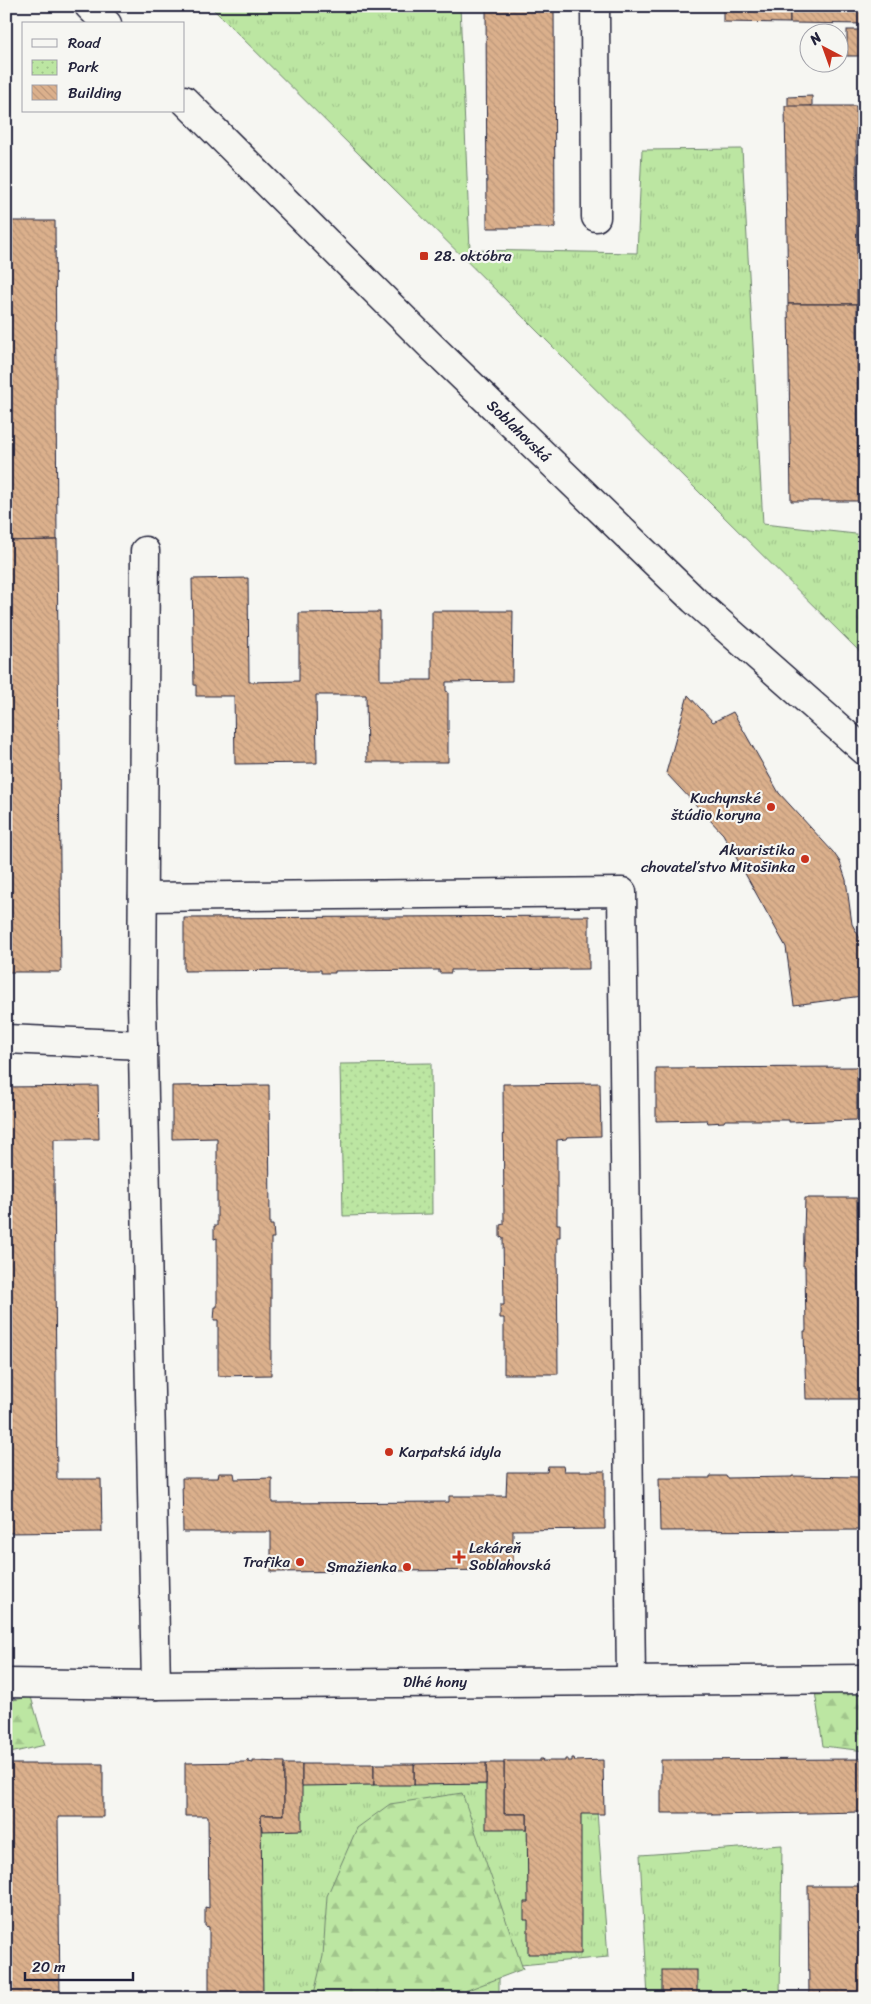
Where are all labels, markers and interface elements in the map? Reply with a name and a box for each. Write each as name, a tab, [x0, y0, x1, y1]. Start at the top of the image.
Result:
legend	[22, 22, 185, 112]
north arrow	[798, 22, 848, 72]
text: N	[803, 26, 828, 52]
text: Road	[68, 30, 101, 56]
text: Park	[68, 54, 99, 80]
text: Building	[68, 80, 122, 106]
place label: 28. októbra	[434, 243, 512, 269]
marker: 28. októbra	[418, 250, 430, 262]
street label: Soblahovská	[481, 393, 558, 469]
place label: Kuchynské štúdio koryna	[670, 785, 761, 828]
marker: Kuchynské štúdio koryna	[765, 801, 777, 813]
place label: Akvaristika chovateľstvo Mitošinka	[641, 837, 795, 880]
marker: Akvaristika chovateľstvo Mitošinka	[799, 853, 811, 865]
place label: Karpatská idyla	[399, 1439, 502, 1465]
marker: Karpatská idyla	[383, 1446, 395, 1458]
place label: Lekáreň Soblahovská	[469, 1535, 551, 1578]
place label: Trafika	[243, 1549, 290, 1575]
marker: Lekáreň Soblahovská	[453, 1551, 465, 1563]
place label: Smažienka	[326, 1554, 397, 1580]
marker: Trafika	[294, 1556, 306, 1568]
marker: Smažienka	[401, 1561, 413, 1573]
street label: Dlhé hony	[403, 1669, 467, 1695]
scale bar	[25, 1949, 132, 1981]
text: 20 m	[32, 1954, 66, 1980]

